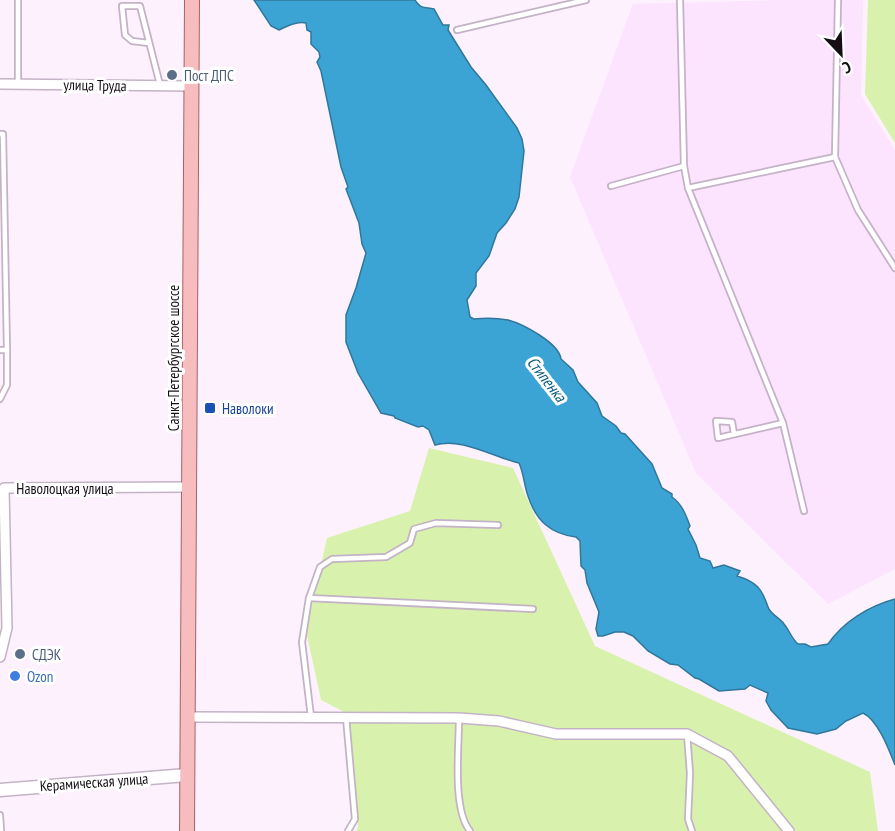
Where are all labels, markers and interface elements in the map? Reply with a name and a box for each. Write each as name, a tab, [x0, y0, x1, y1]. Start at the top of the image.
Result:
north arrow	[811, 24, 871, 84]
text: С	[839, 57, 854, 79]
place label: Пост ДПС	[184, 66, 234, 85]
marker: Пост ДПС	[165, 68, 179, 82]
street label: улица Труда	[63, 75, 127, 95]
street label: Санкт-Петербургское шоссе	[164, 285, 183, 431]
water label: Стипенка	[523, 352, 572, 407]
place label: Наволоки	[222, 399, 274, 418]
marker: Наволоки	[203, 401, 217, 415]
street label: Наволоцкая улица	[16, 479, 114, 498]
place label: СДЭК	[32, 645, 62, 664]
marker: СДЭК	[13, 647, 27, 661]
place label: Ozon	[27, 667, 53, 686]
marker: Ozon	[8, 669, 22, 683]
street label: Керамическая улица	[39, 769, 149, 795]

